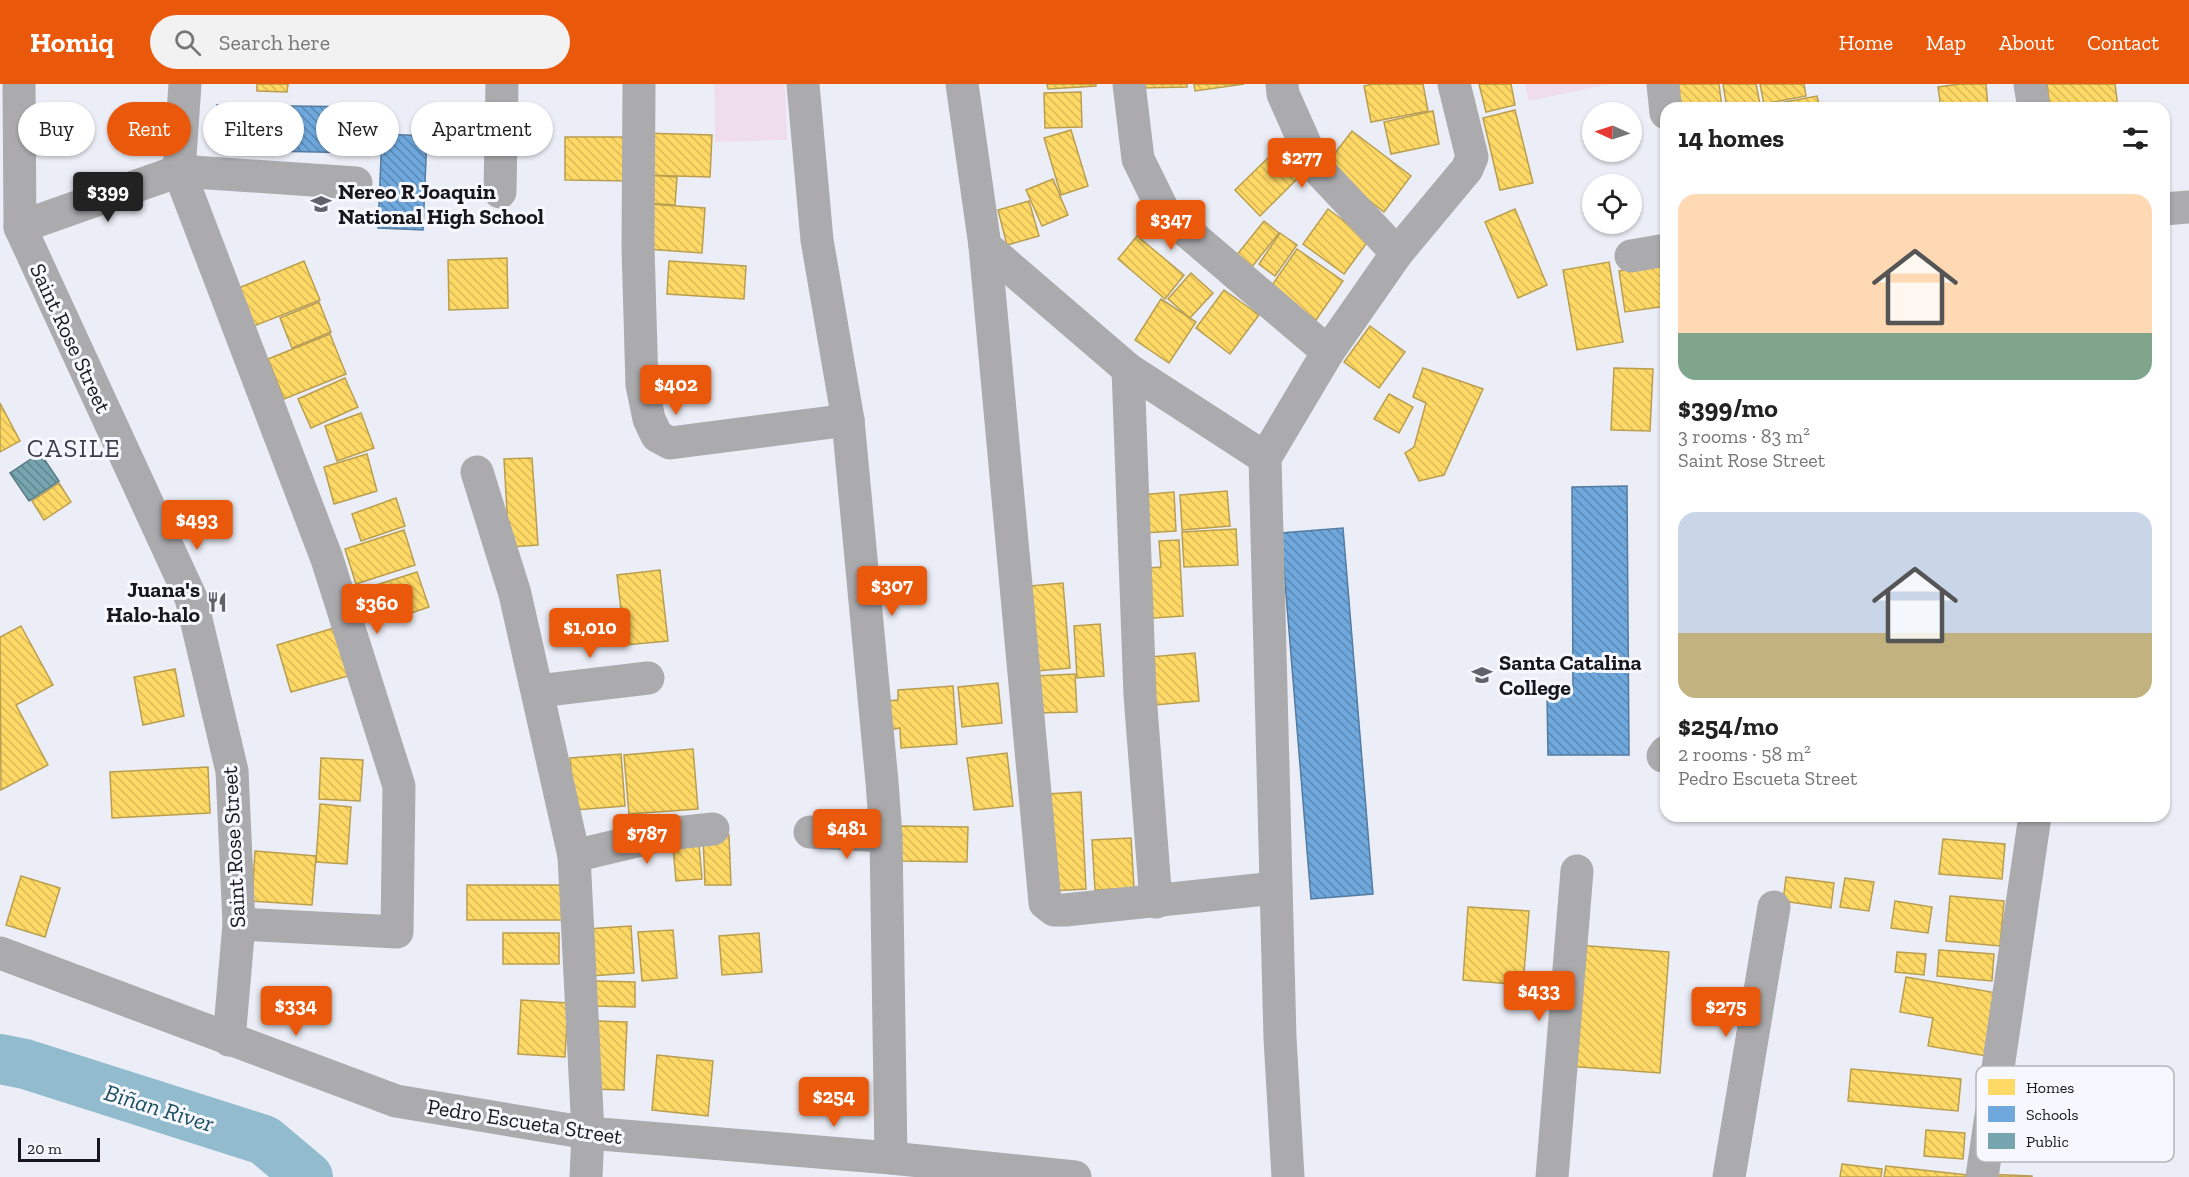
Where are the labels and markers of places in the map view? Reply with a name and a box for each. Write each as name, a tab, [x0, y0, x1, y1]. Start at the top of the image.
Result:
pin: $277	[1266, 138, 1338, 189]
pin: $399	[72, 172, 144, 223]
place label: Nereo R Joaquin National High School	[338, 178, 544, 230]
school or university icon: Nereo R Joaquin National High School	[309, 192, 333, 216]
pin: $347	[1135, 200, 1207, 251]
pin: $402	[640, 365, 712, 416]
pin: $493	[161, 500, 233, 551]
pin: $307	[856, 566, 928, 617]
place label: Juana's Halo-halo	[106, 576, 200, 628]
pin: $360	[341, 584, 413, 635]
restaurant icon: Juana's Halo-halo	[205, 590, 229, 614]
pin: $1,010	[541, 608, 639, 659]
place label: Santa Catalina College	[1499, 649, 1642, 701]
school or university icon: Santa Catalina College	[1470, 663, 1494, 687]
pin: $481	[811, 809, 883, 860]
pin: $787	[611, 814, 683, 865]
pin: $433	[1503, 971, 1575, 1022]
pin: $334	[260, 986, 332, 1037]
pin: $275	[1690, 987, 1762, 1038]
pin: $254	[798, 1077, 870, 1128]

